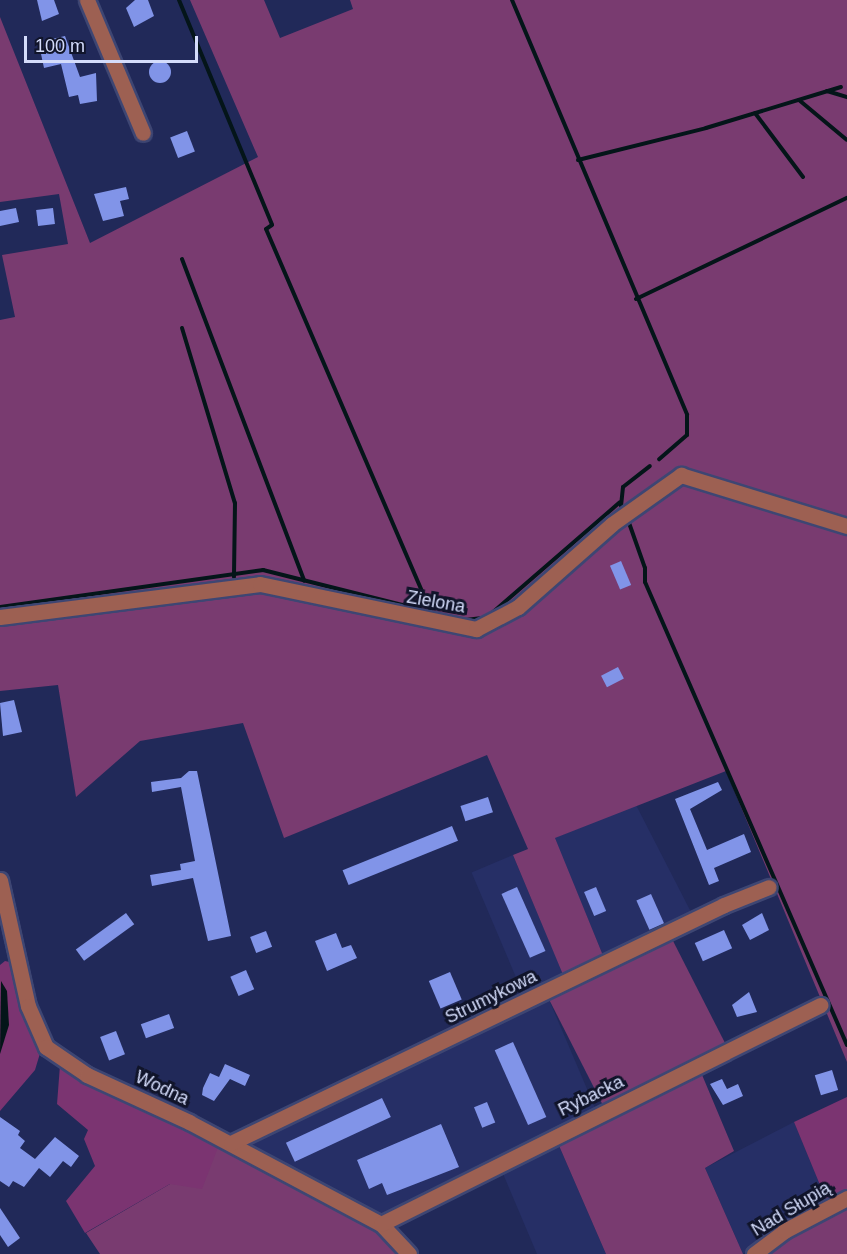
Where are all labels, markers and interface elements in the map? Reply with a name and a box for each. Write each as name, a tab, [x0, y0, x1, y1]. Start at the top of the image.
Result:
scale bar	[27, 24, 201, 62]
text: 100 m	[35, 36, 85, 56]
street label: Zielona	[405, 586, 467, 618]
street label: Strumykowa	[442, 966, 540, 1028]
street label: Wodna	[132, 1066, 192, 1110]
street label: Rybacka	[555, 1071, 627, 1121]
street label: Nad Słupią	[748, 1177, 834, 1241]

